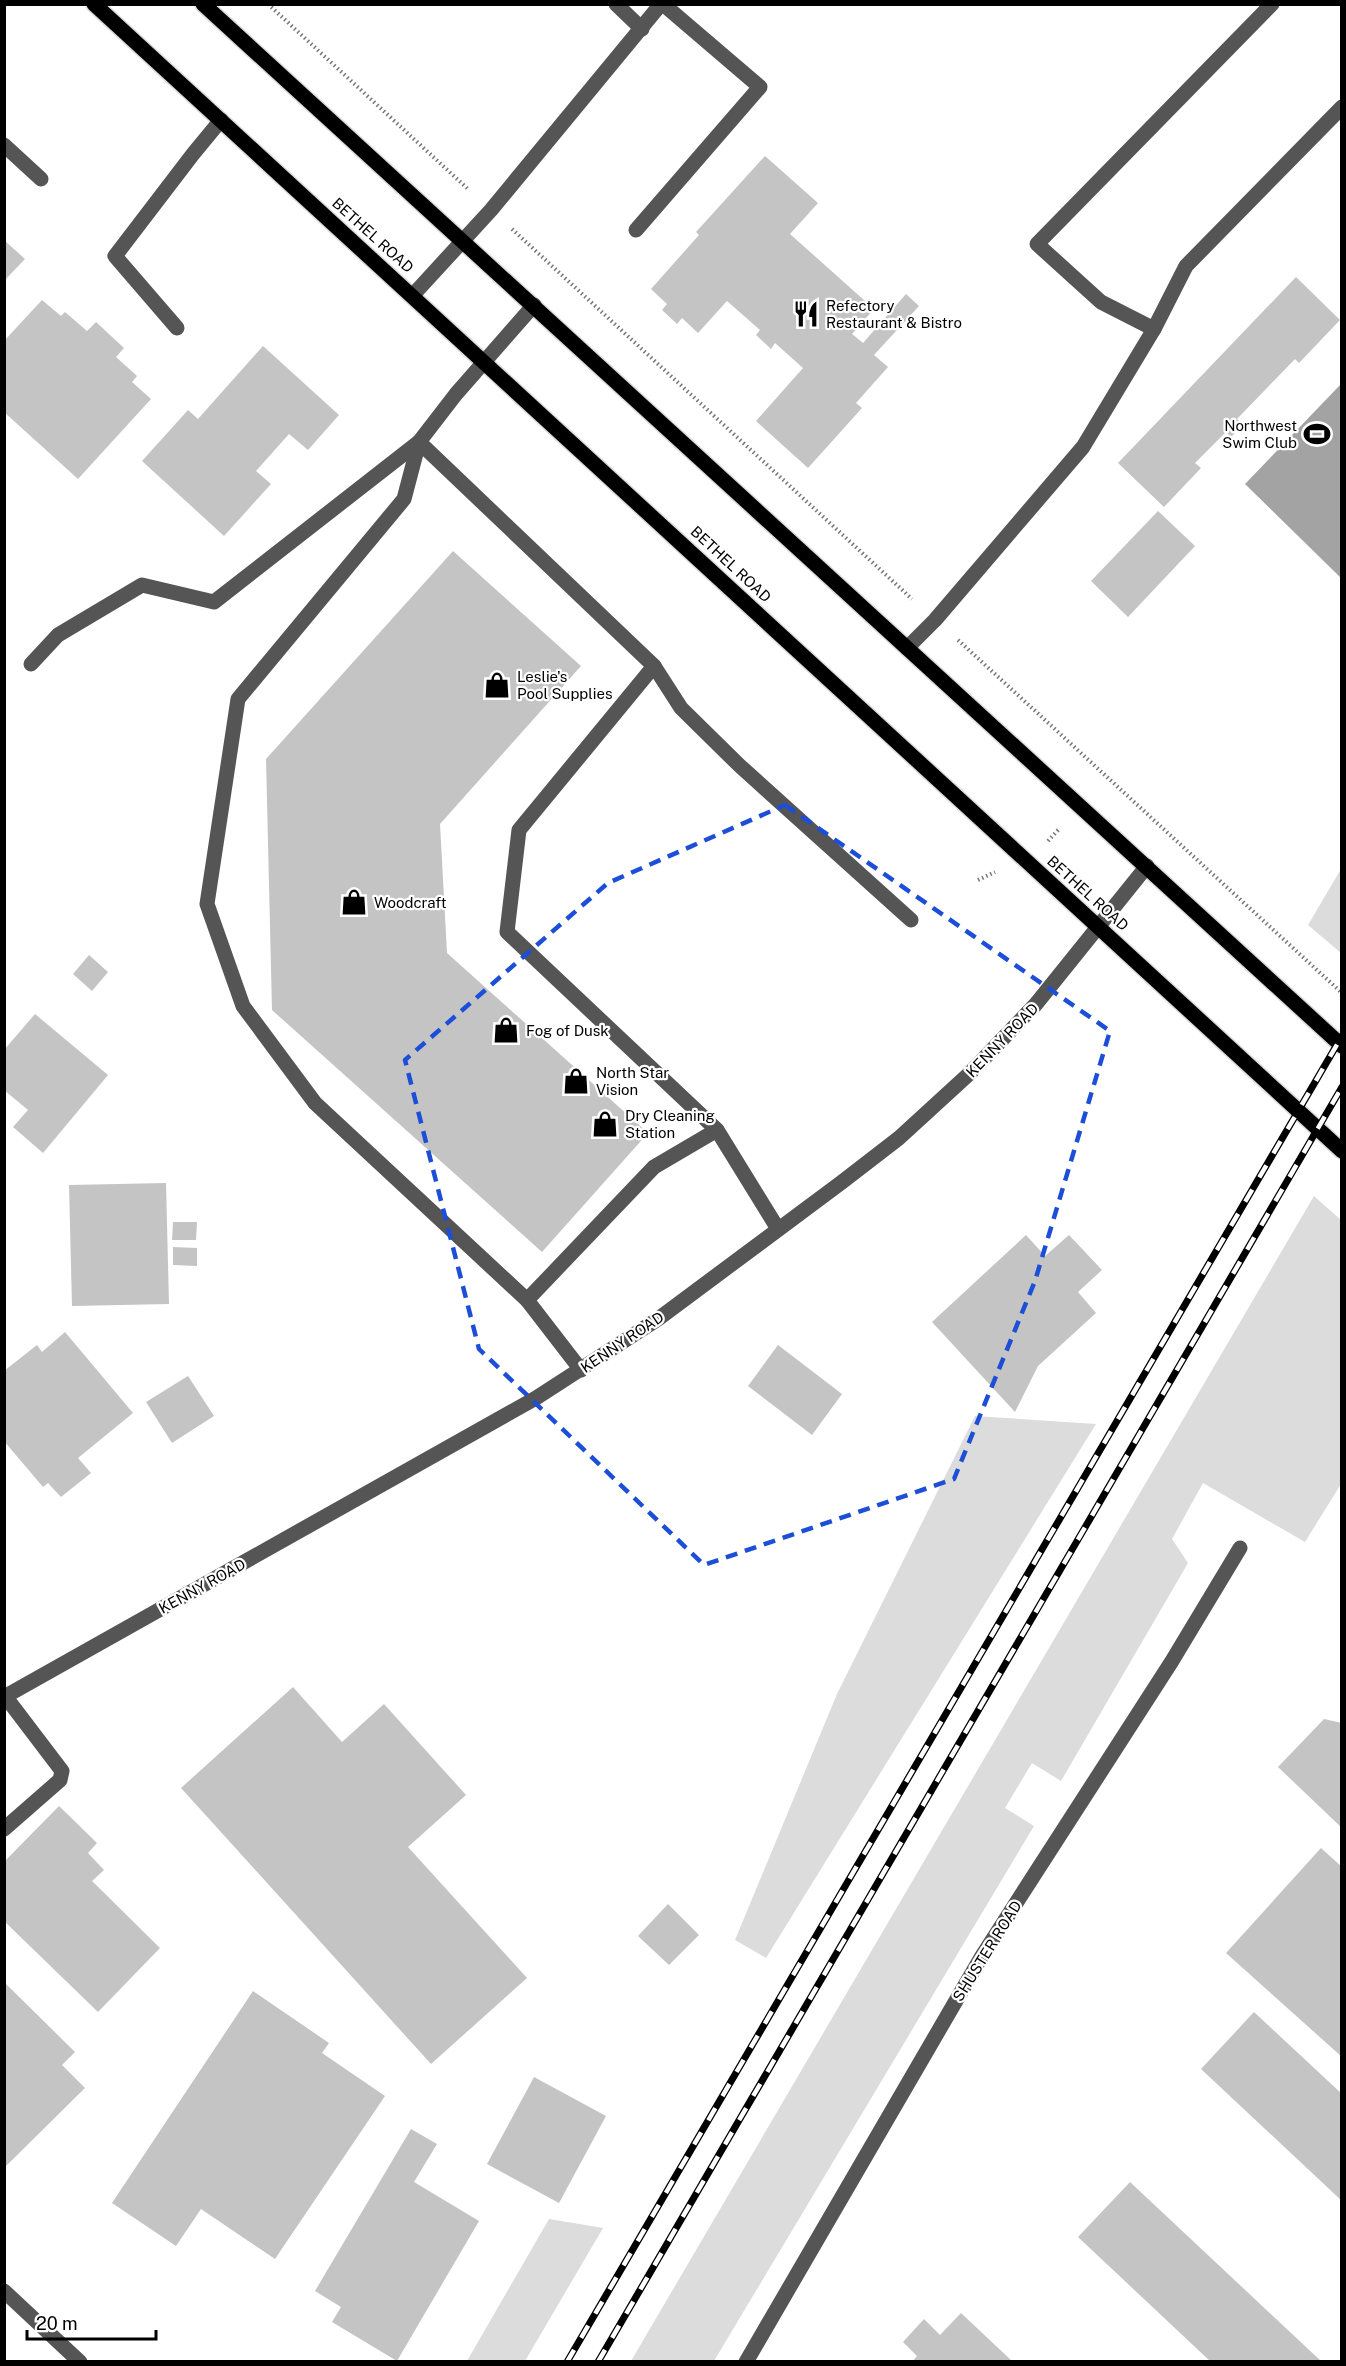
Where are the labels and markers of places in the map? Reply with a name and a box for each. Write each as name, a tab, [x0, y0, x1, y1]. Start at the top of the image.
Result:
place label: Refectory Restaurant & Bistro	[826, 297, 962, 331]
restaurant icon: Refectory Restaurant & Bistro	[791, 299, 821, 329]
place label: Northwest Swim Club	[1222, 417, 1297, 451]
sports icon: Northwest Swim Club	[1302, 419, 1332, 449]
place label: Leslie's Pool Supplies	[517, 668, 613, 702]
shop icon: Leslie's Pool Supplies	[482, 670, 512, 700]
shop icon: Woodcraft	[339, 887, 369, 917]
place label: Woodcraft	[374, 894, 447, 911]
shop icon: Fog of Dusk	[491, 1015, 521, 1045]
place label: Fog of Dusk	[526, 1022, 609, 1039]
place label: North Star Vision	[596, 1064, 669, 1098]
shop icon: North Star Vision	[561, 1066, 591, 1096]
place label: Dry Cleaning Station	[625, 1107, 715, 1141]
shop icon: Dry Cleaning Station	[590, 1109, 620, 1139]

